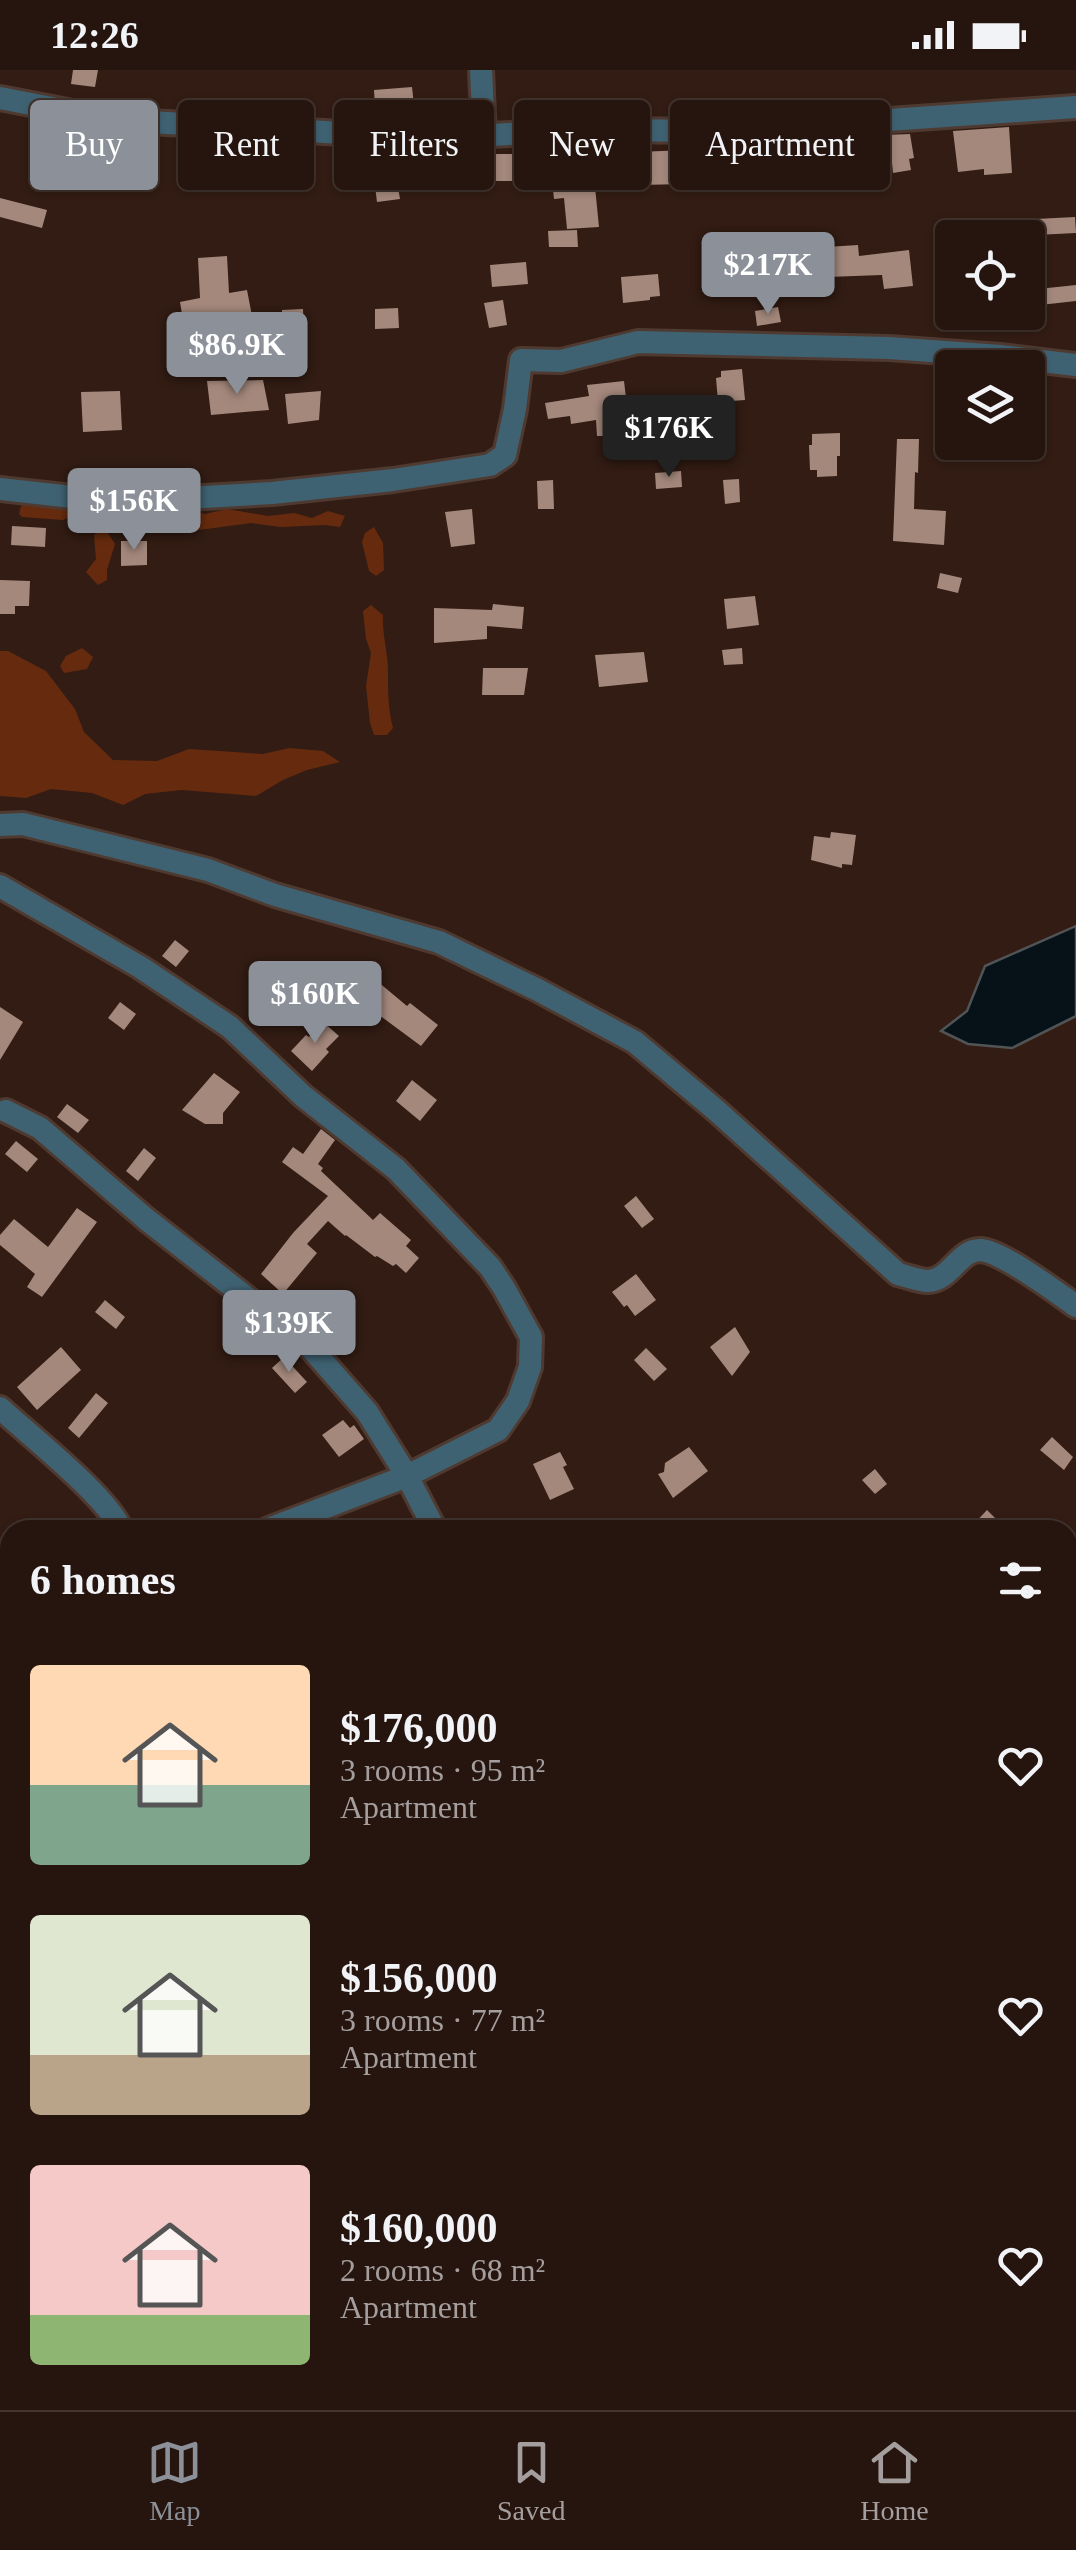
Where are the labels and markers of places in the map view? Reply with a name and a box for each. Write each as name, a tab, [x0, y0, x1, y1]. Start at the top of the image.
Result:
pin: $217K	[698, 232, 838, 317]
pin: $86.9K	[156, 312, 318, 397]
pin: $176K	[599, 395, 739, 480]
pin: $156K	[64, 468, 204, 553]
pin: $160K	[245, 961, 385, 1046]
pin: $139K	[219, 1290, 359, 1375]

